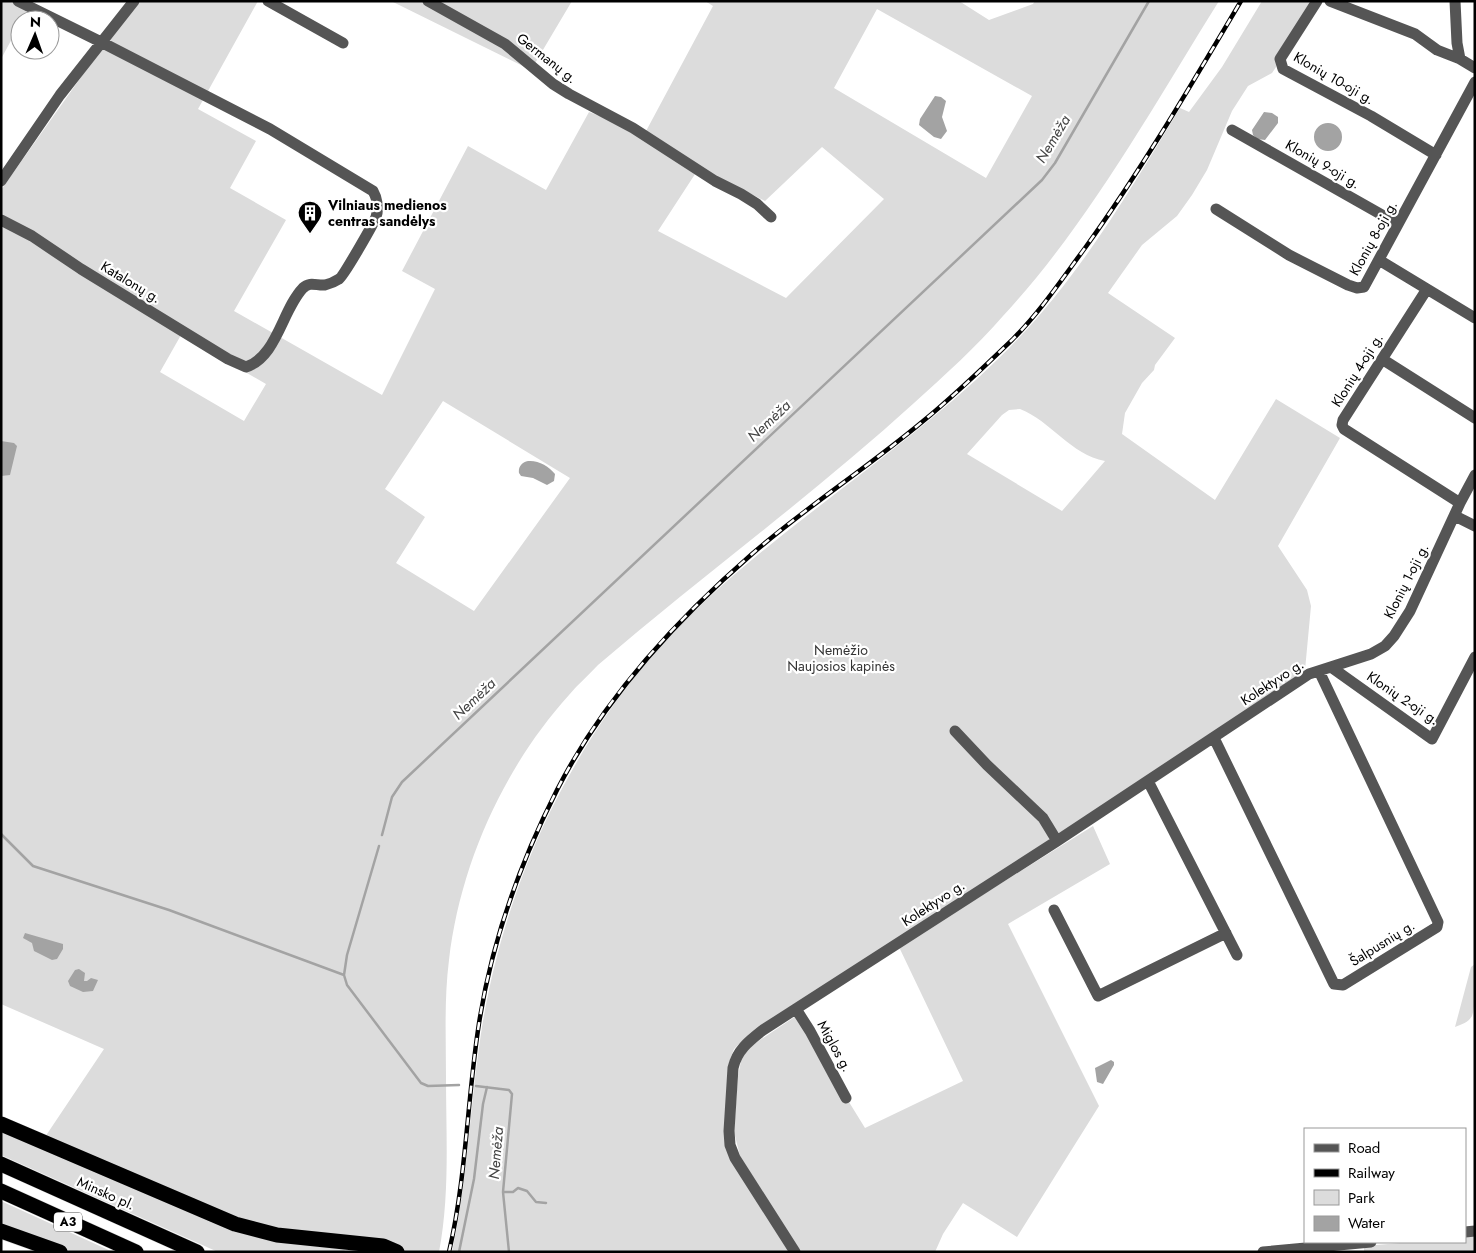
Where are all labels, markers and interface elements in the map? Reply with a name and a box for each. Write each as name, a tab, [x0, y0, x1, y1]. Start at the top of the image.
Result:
north arrow	[10, 10, 60, 60]
text: N	[30, 12, 41, 32]
street label: Germanų g.	[513, 28, 581, 88]
street label: Klonių 10-oji g.	[1290, 47, 1378, 109]
water label: Nemėža	[1030, 110, 1076, 167]
street label: Klonių 9-oji g.	[1282, 134, 1364, 194]
place label: Vilniaus medienos centras sandėlys	[327, 195, 447, 231]
street label: Klonių 8-oji g.	[1344, 197, 1402, 279]
building icon: Vilniaus medienos centras sandėlys	[297, 200, 323, 234]
street label: Katalonų g.	[97, 256, 165, 308]
street label: Klonių 4-oji g.	[1326, 329, 1388, 411]
water label: Nemėža	[742, 395, 796, 447]
street label: Klonių 1-oji g.	[1379, 540, 1433, 622]
park label: Nemėžio Naujosios kapinės	[787, 640, 895, 676]
street label: Kolektyvo g.	[1237, 654, 1307, 710]
street label: Klonių 2-oji g.	[1363, 666, 1443, 730]
water label: Nemėža	[447, 673, 501, 725]
street label: Kolektyvo g.	[898, 875, 968, 931]
street label: Šalpusnių g.	[1346, 915, 1418, 971]
street label: Miglos g.	[813, 1017, 857, 1075]
water label: Nemėža	[483, 1125, 509, 1180]
legend	[1304, 1128, 1466, 1243]
text: Road	[1348, 1137, 1380, 1159]
text: Railway	[1348, 1162, 1395, 1184]
street label: Minsko pl.	[74, 1171, 138, 1215]
text: Park	[1348, 1187, 1375, 1209]
road number: A3	[54, 1212, 82, 1232]
text: Water	[1348, 1212, 1386, 1234]

